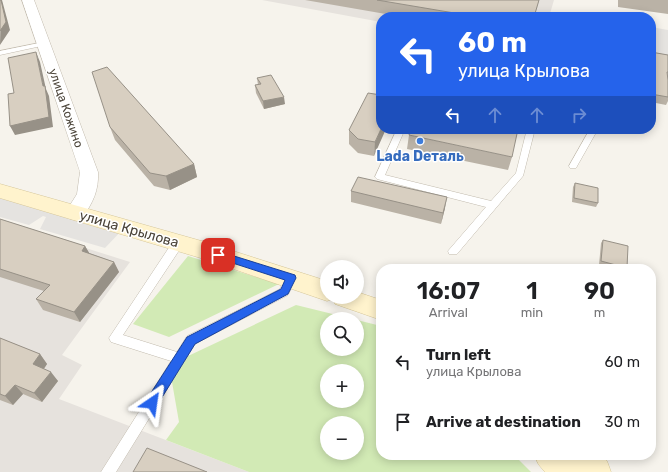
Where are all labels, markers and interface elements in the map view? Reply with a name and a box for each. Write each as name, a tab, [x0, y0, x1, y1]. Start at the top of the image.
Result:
text: 60 m	[458, 26, 527, 59]
icon: left	[392, 28, 444, 80]
text: улица Крылова	[458, 60, 590, 82]
street label: улица Кожино	[46, 67, 86, 150]
icon: left	[442, 104, 464, 126]
icon: ahead	[484, 104, 506, 126]
icon: ahead	[526, 104, 548, 126]
icon: right	[568, 104, 590, 126]
marker: Lada Dеталь	[415, 136, 425, 146]
place label: Lada Dеталь	[376, 148, 464, 165]
street label: улица Крылова	[77, 207, 181, 251]
pin	[201, 238, 235, 272]
icon: arrive	[207, 244, 229, 266]
map controls	[320, 260, 364, 460]
button: sound	[320, 260, 364, 304]
text: 16:07	[417, 277, 480, 305]
text: 1	[526, 277, 538, 305]
text: 90	[584, 277, 615, 305]
text: Arrival	[429, 305, 468, 320]
text: min	[521, 305, 543, 320]
text: m	[594, 305, 605, 320]
button: search	[320, 312, 364, 356]
text: Turn left	[426, 346, 491, 364]
icon: left	[392, 351, 414, 373]
text: 60 m	[604, 353, 640, 371]
button: +	[320, 364, 364, 408]
text: улица Крылова	[426, 364, 521, 379]
position arrow	[131, 382, 173, 424]
icon: arrive	[392, 411, 414, 433]
text: Arrive at destination	[426, 413, 581, 431]
text: 30 m	[604, 413, 640, 431]
button: −	[320, 416, 364, 460]

